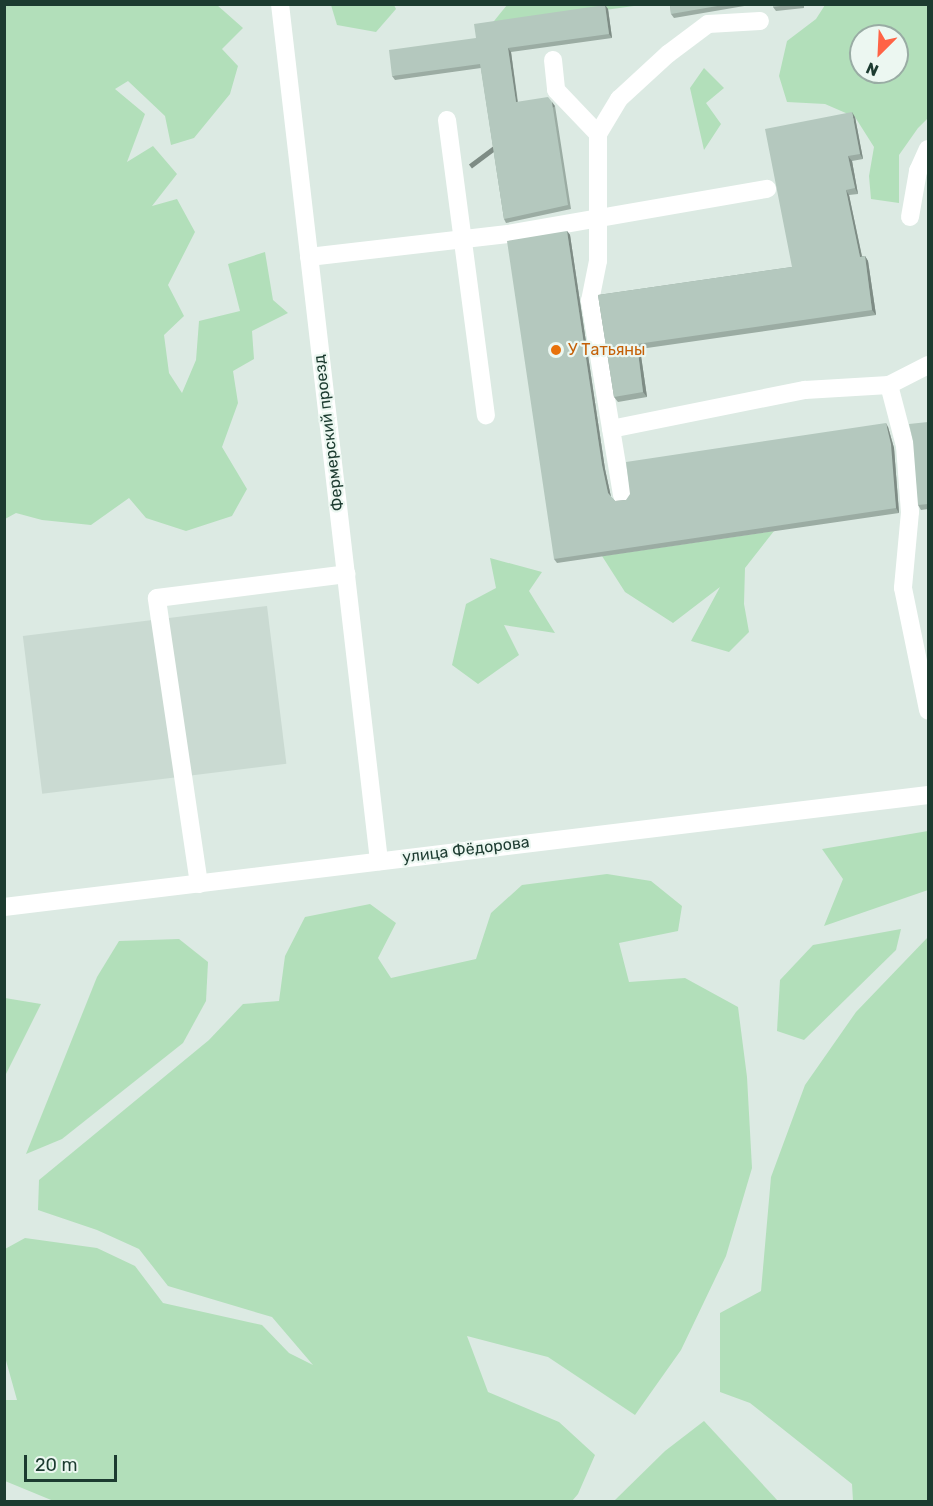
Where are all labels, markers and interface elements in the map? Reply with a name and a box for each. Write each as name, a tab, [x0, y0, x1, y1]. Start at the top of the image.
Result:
north arrow	[849, 24, 909, 84]
text: N	[863, 58, 881, 80]
place label: У Татьяны	[568, 340, 645, 360]
marker: У Татьяны	[549, 343, 563, 357]
street label: Фермерский проезд	[310, 354, 348, 512]
street label: улица Фёдорова	[401, 833, 531, 867]
scale bar	[27, 1443, 120, 1481]
text: 20 m	[35, 1454, 77, 1476]

